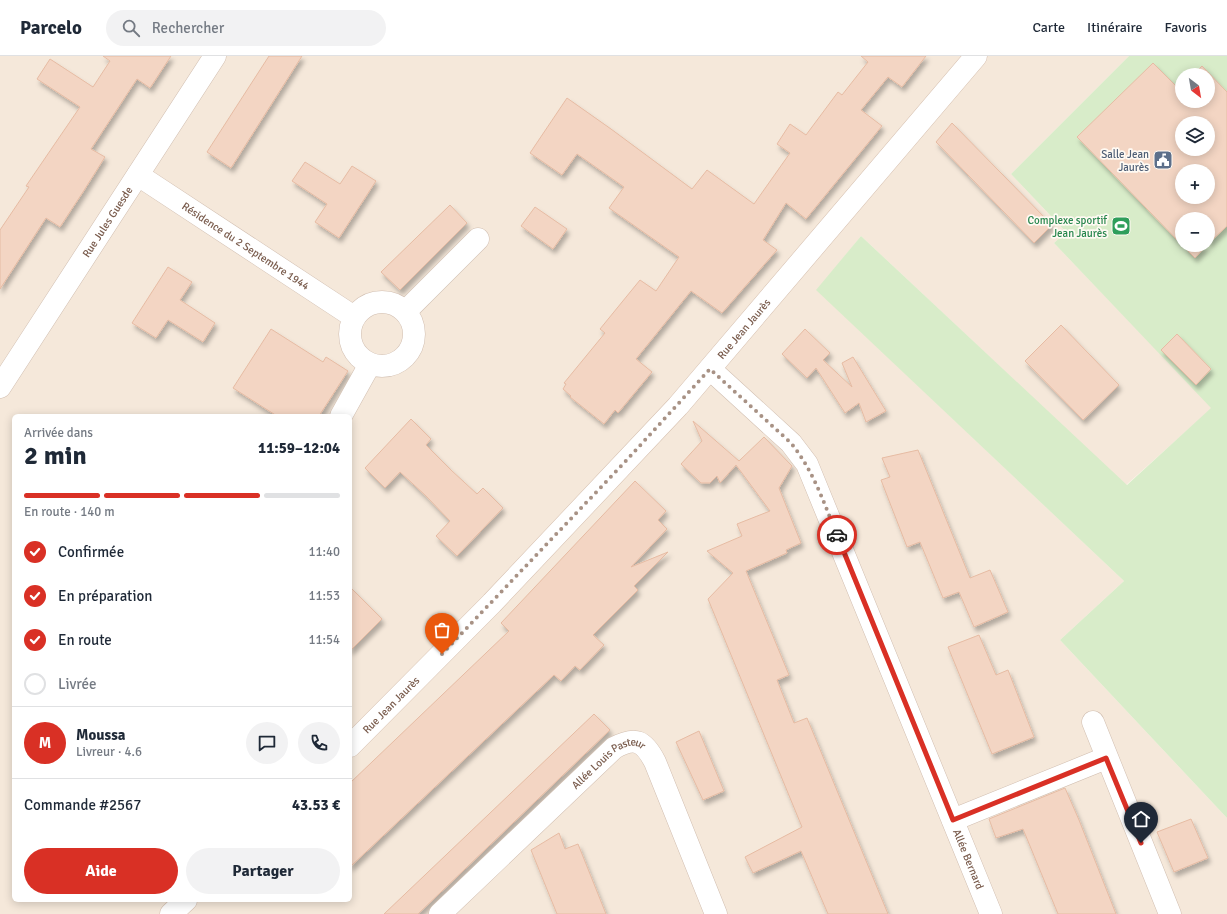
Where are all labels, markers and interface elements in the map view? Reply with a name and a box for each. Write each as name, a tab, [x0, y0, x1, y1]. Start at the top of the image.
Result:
search box	[106, 10, 386, 46]
text: Parcelo	[20, 16, 82, 40]
icon: search	[120, 17, 142, 39]
text: Rechercher	[152, 19, 224, 37]
text: Carte	[1032, 19, 1065, 36]
text: Itinéraire	[1087, 19, 1143, 36]
text: Favoris	[1165, 19, 1207, 36]
north arrow	[1175, 68, 1215, 108]
map controls	[1175, 68, 1215, 252]
button: layers	[1175, 116, 1215, 156]
place label: Salle Jean Jaurès	[1101, 148, 1149, 174]
public building icon: Salle Jean Jaurès	[1152, 149, 1174, 171]
button: +	[1175, 164, 1215, 204]
street label: Rue Jules Guesde	[80, 184, 135, 260]
street label: Résidence du 2 Septembre 1944	[180, 199, 312, 292]
button: −	[1175, 212, 1215, 252]
place label: Complexe sportif Jean Jaurès	[1028, 214, 1108, 240]
sports icon: Complexe sportif Jean Jaurès	[1110, 215, 1132, 237]
street label: Rue Jean Jaurès	[714, 296, 773, 362]
text: Arrivée dans	[24, 425, 93, 441]
text: 11:59–12:04	[258, 439, 340, 457]
text: 2 min	[24, 440, 87, 472]
text: En route · 140 m	[24, 504, 115, 520]
courier	[817, 515, 857, 555]
icon: car	[826, 524, 848, 546]
icon: check	[24, 541, 46, 563]
text: Confirmée	[58, 543, 124, 561]
text: 11:40	[308, 544, 340, 560]
icon: check	[24, 585, 46, 607]
text: En préparation	[58, 587, 153, 605]
text: 11:53	[308, 588, 340, 604]
pin	[425, 613, 459, 654]
icon: bag	[431, 619, 453, 641]
icon: check	[24, 629, 46, 651]
text: En route	[58, 631, 112, 649]
text: 11:54	[308, 632, 340, 648]
street label: Rue Jean Jaurès	[360, 673, 422, 736]
text: Livrée	[58, 675, 97, 693]
button: chat	[246, 722, 288, 764]
button: phone	[298, 722, 340, 764]
text: Moussa	[76, 726, 126, 744]
text: M	[39, 734, 51, 752]
street label: Allée Louis Pasteur	[569, 735, 649, 792]
text: Livreur · 4.6	[76, 744, 142, 760]
text: Commande #2567	[24, 796, 141, 814]
text: 43.53 €	[292, 796, 340, 814]
pin	[1124, 802, 1158, 843]
icon: home	[1130, 808, 1152, 830]
street label: Allée Bernard	[950, 827, 987, 891]
button: Aide	[24, 848, 178, 894]
button: Partager	[186, 848, 340, 894]

